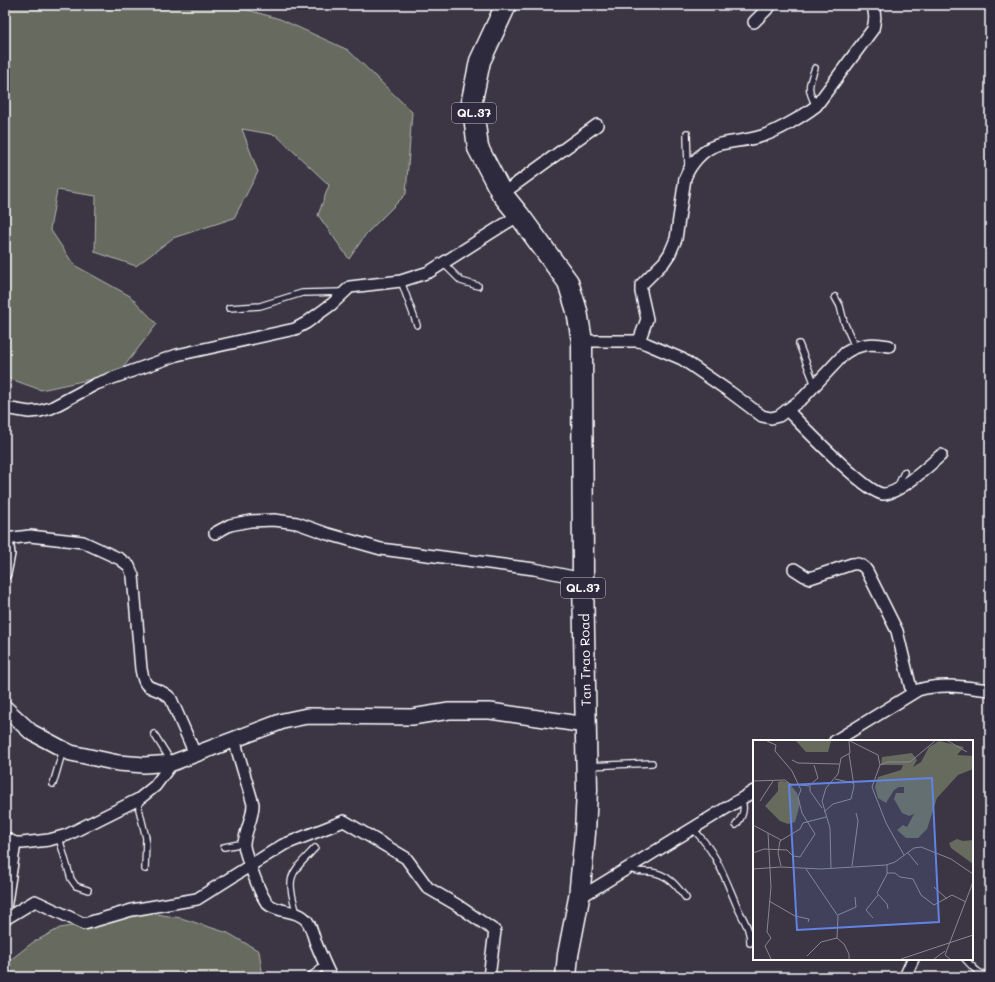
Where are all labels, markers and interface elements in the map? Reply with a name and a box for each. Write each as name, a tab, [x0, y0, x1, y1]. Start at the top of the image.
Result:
road number: QL.37	[452, 103, 496, 123]
road number: QL.37	[561, 578, 605, 598]
street label: Tan Trao Road	[575, 613, 594, 707]
inset map	[753, 740, 973, 960]

